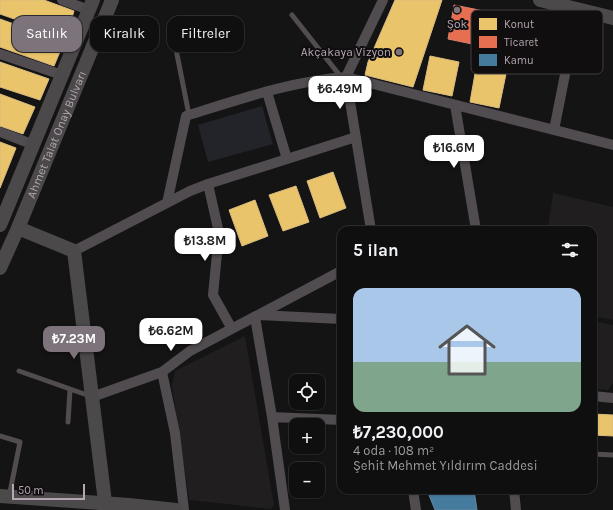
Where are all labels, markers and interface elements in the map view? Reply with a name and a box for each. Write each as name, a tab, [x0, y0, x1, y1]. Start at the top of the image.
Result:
marker: Şok	[452, 5, 462, 15]
legend	[471, 10, 603, 74]
chip: Satılık	[12, 16, 82, 52]
chip: Kiralık	[90, 16, 159, 52]
chip: Filtreler	[167, 16, 244, 52]
place label: Şok	[447, 17, 468, 31]
text: Konut	[504, 18, 534, 31]
text: Ticaret	[504, 36, 538, 49]
place label: Akçakaya Vizyon	[301, 45, 391, 59]
marker: Akçakaya Vizyon	[394, 47, 404, 57]
text: Kamu	[504, 54, 534, 67]
street label: Ahmet Talat Onay Bulvarı	[24, 69, 89, 200]
pin: ₺6.49M	[307, 76, 373, 110]
text: ₺6.49M	[317, 81, 363, 96]
pin: ₺16.6M	[421, 135, 487, 169]
text: ₺16.6M	[433, 140, 475, 155]
pin: ₺13.8M	[172, 228, 238, 262]
text: ₺13.8M	[184, 233, 226, 248]
icon: filters	[559, 239, 581, 261]
text: 5 ilan	[353, 240, 398, 260]
icon: home	[431, 314, 503, 386]
pin: ₺6.62M	[138, 318, 204, 352]
text: ₺6.62M	[148, 323, 194, 338]
pin: ₺7.23M	[41, 326, 107, 360]
text: ₺7.23M	[52, 331, 96, 346]
map controls	[289, 374, 325, 498]
button: locate	[289, 374, 325, 410]
button: +	[289, 418, 325, 454]
text: ₺7,230,000	[353, 422, 444, 442]
text: 4 oda · 108 m²	[353, 443, 434, 458]
text: Şehit Mehmet Yıldırım Caddesi	[353, 458, 538, 473]
button: −	[289, 462, 325, 498]
scale bar	[12, 482, 85, 501]
text: 50 m	[18, 484, 44, 497]

